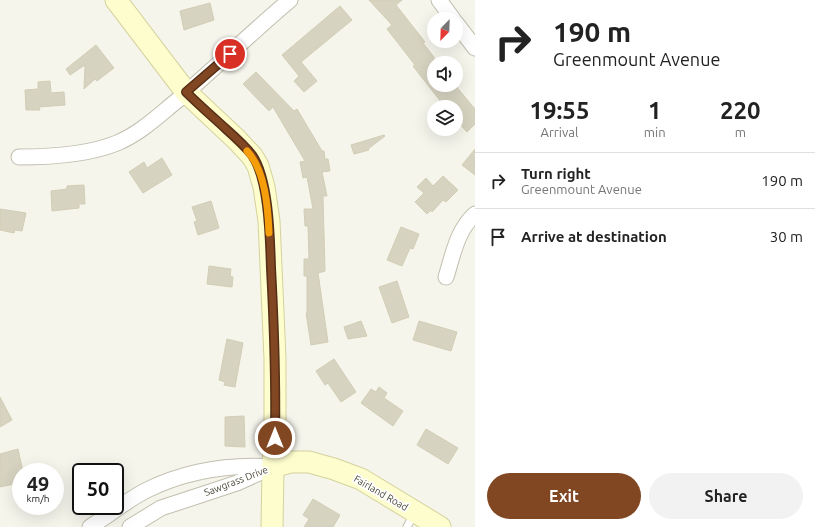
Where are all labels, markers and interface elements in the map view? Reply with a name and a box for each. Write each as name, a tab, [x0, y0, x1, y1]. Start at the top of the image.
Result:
north arrow	[427, 12, 463, 48]
map controls	[427, 12, 463, 136]
icon: right	[487, 16, 539, 68]
text: 190 m	[553, 16, 631, 47]
pin	[213, 37, 247, 71]
icon: arrive	[219, 43, 241, 65]
text: Greenmount Avenue	[553, 49, 720, 69]
button: sound	[427, 56, 463, 92]
text: 19:55	[529, 97, 589, 124]
text: 1	[648, 97, 661, 124]
text: 220	[720, 97, 761, 124]
button: layers	[427, 100, 463, 136]
text: Arrival	[540, 125, 578, 139]
text: min	[644, 125, 666, 139]
text: m	[735, 125, 746, 139]
text: Turn right	[521, 165, 591, 182]
icon: right	[487, 170, 509, 192]
text: 190 m	[761, 172, 803, 189]
text: Greenmount Avenue	[521, 182, 642, 196]
icon: arrive	[487, 226, 509, 248]
text: Arrive at destination	[521, 228, 667, 245]
text: 30 m	[770, 228, 803, 245]
position arrow	[254, 417, 296, 459]
speed limit sign: 50	[72, 463, 124, 515]
street label: Sawgrass Drive	[203, 464, 269, 498]
text: 49	[27, 472, 49, 495]
street label: Fairland Road	[352, 473, 410, 513]
button: Exit	[487, 473, 641, 519]
button: Share	[649, 473, 803, 519]
text: km/h	[26, 493, 50, 504]

